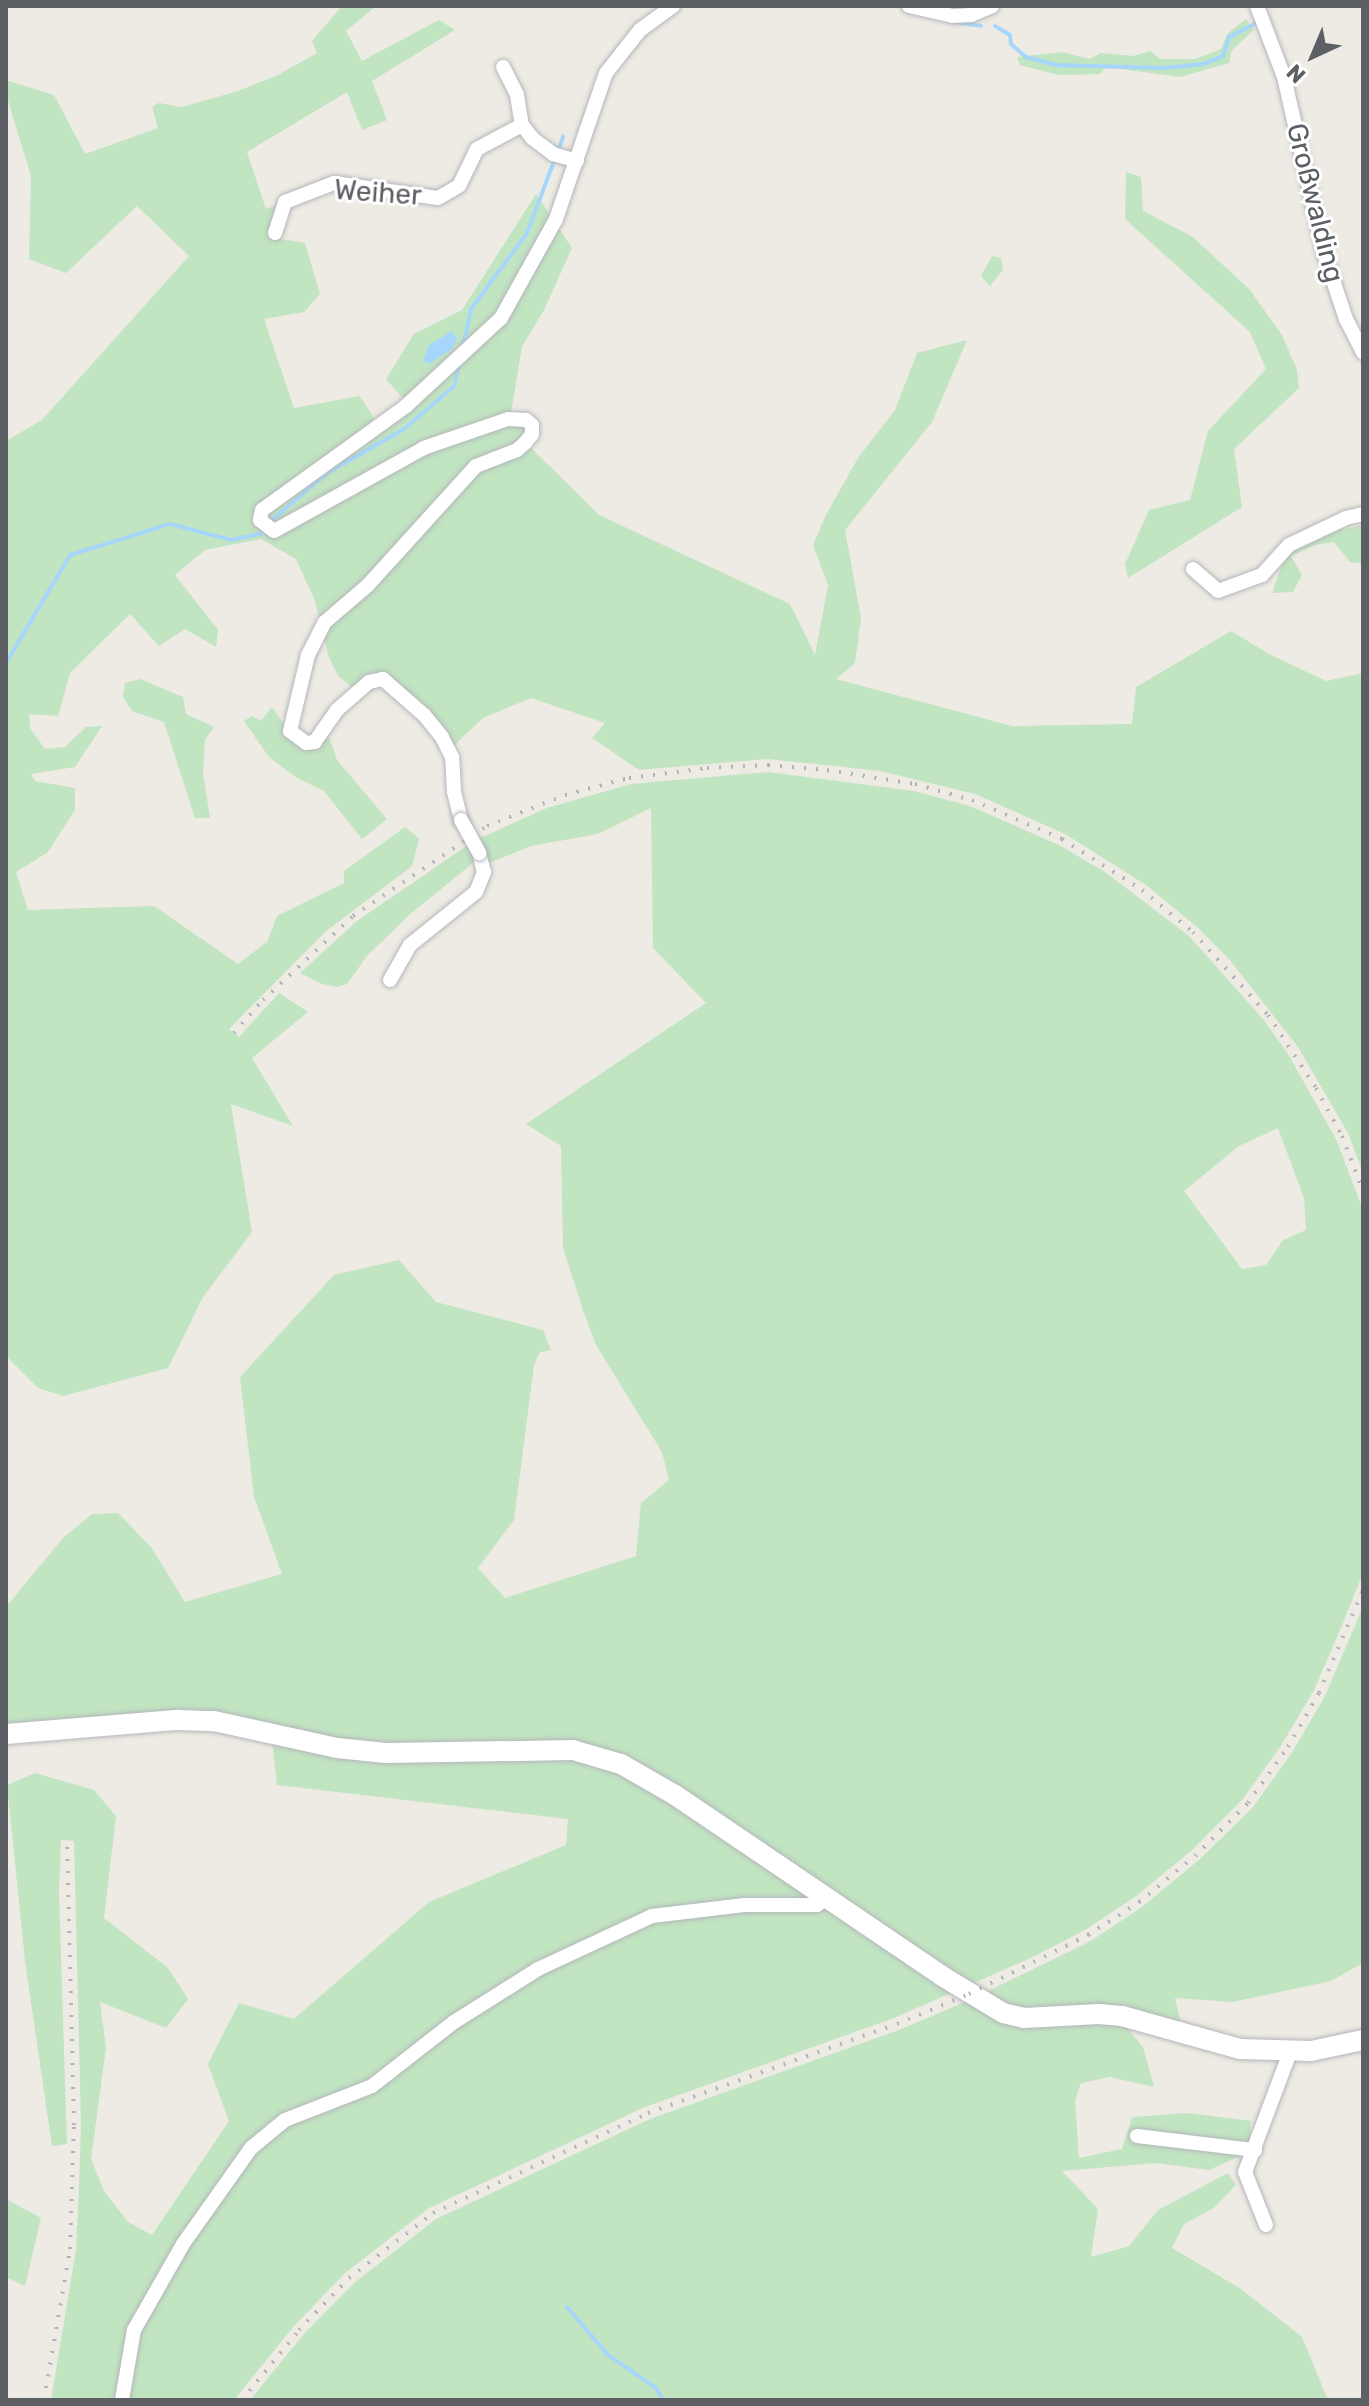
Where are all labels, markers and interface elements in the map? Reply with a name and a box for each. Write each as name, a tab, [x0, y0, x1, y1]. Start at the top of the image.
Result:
north arrow	[1273, 16, 1353, 96]
text: N	[1281, 58, 1311, 89]
street label: Großwalding	[1279, 120, 1351, 286]
street label: Weiher	[333, 173, 423, 213]

